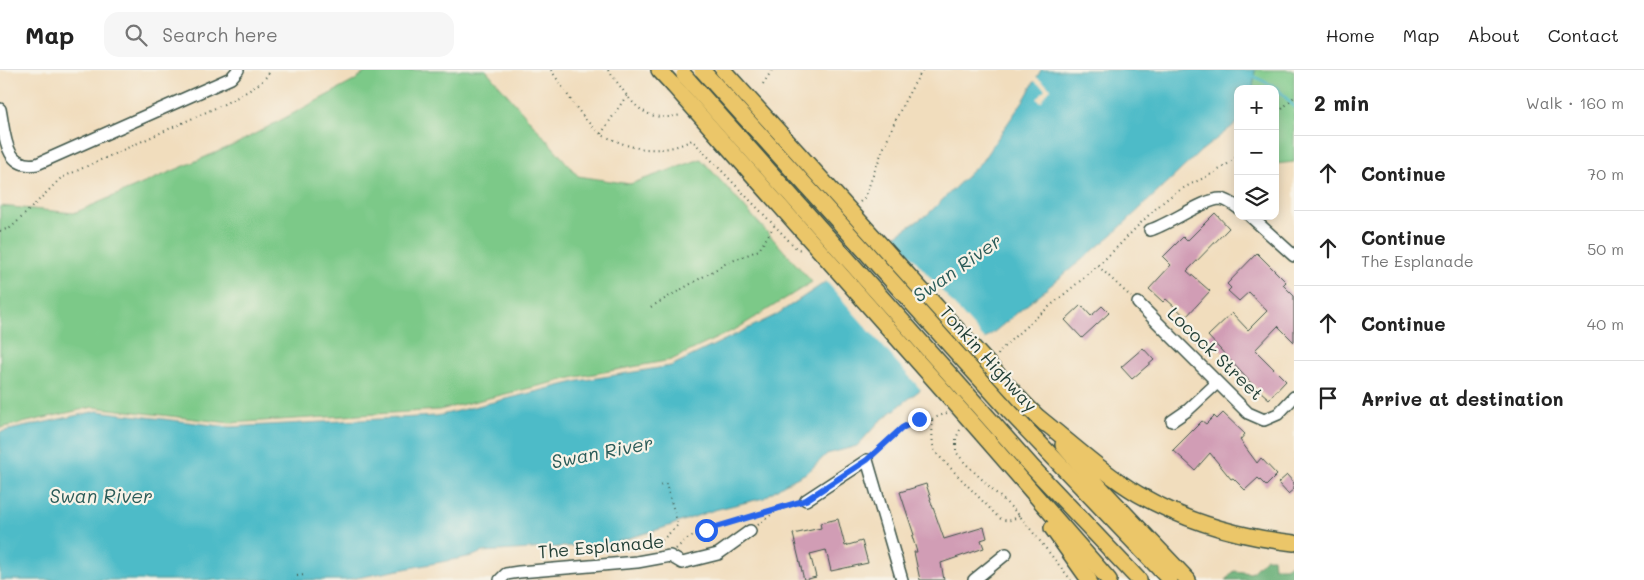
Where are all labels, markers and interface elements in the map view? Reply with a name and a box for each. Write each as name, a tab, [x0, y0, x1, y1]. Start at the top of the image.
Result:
search box	[104, 12, 454, 57]
text: Map	[25, 19, 74, 50]
icon: search	[122, 21, 150, 49]
text: Search here	[162, 22, 278, 47]
text: Home	[1326, 23, 1375, 47]
text: Map	[1403, 23, 1439, 47]
text: About	[1467, 23, 1520, 47]
text: Contact	[1548, 23, 1619, 47]
map controls	[1234, 85, 1279, 220]
button: +	[1234, 85, 1279, 130]
text: 2 min	[1314, 89, 1369, 116]
text: Walk · 160 m	[1526, 92, 1624, 113]
button: −	[1234, 130, 1279, 175]
icon: ahead	[1314, 159, 1342, 187]
text: Continue	[1361, 161, 1446, 186]
text: 70 m	[1587, 163, 1624, 184]
button: layers	[1234, 175, 1279, 220]
text: Continue	[1361, 225, 1446, 250]
water label: Swan River	[907, 228, 1006, 307]
icon: ahead	[1314, 234, 1342, 262]
text: 50 m	[1587, 238, 1624, 259]
text: The Esplanade	[1361, 250, 1474, 271]
street label: Tonkin Highway	[935, 300, 1043, 417]
street label: Locock Street	[1163, 301, 1269, 405]
icon: ahead	[1314, 309, 1342, 337]
text: Continue	[1361, 311, 1446, 336]
text: 40 m	[1587, 313, 1624, 334]
icon: arrive	[1314, 384, 1342, 412]
text: Arrive at destination	[1361, 386, 1564, 411]
route end	[908, 408, 931, 431]
water label: Swan River	[549, 429, 655, 474]
water label: Swan River	[49, 483, 153, 508]
route start	[695, 519, 718, 542]
street label: The Esplanade	[537, 529, 665, 563]

